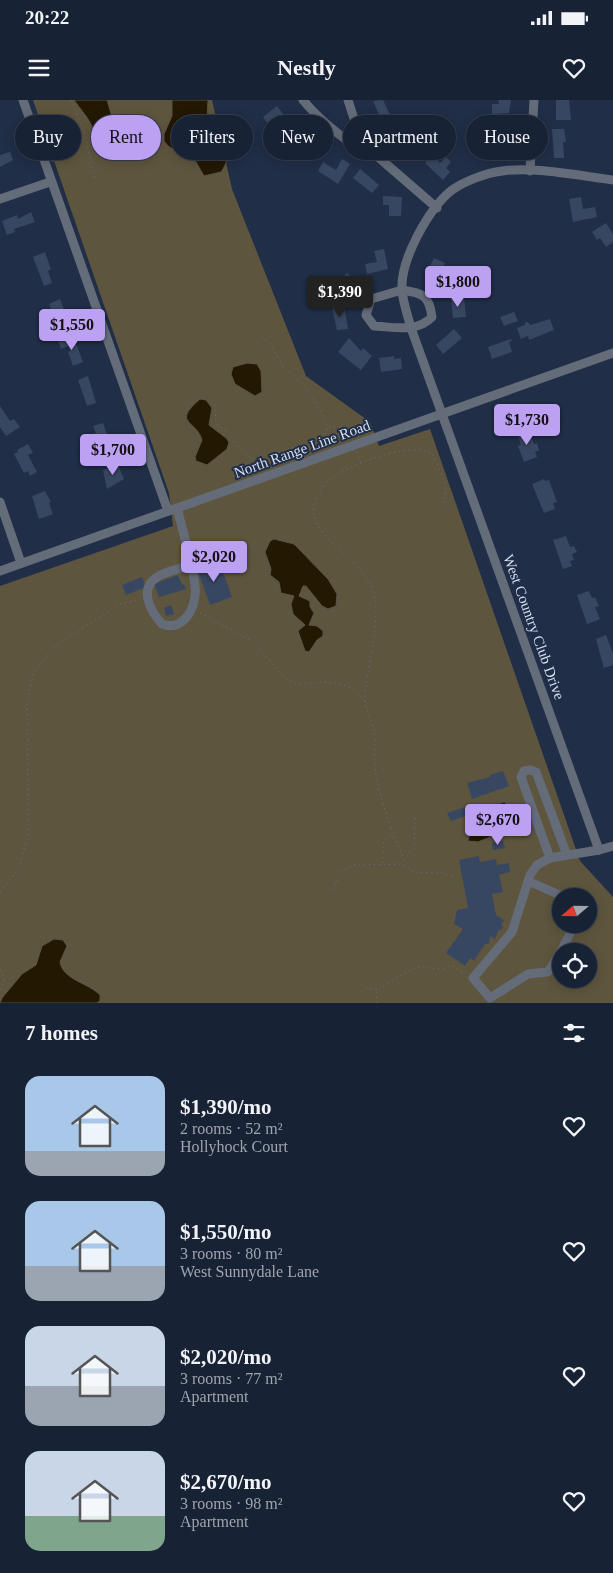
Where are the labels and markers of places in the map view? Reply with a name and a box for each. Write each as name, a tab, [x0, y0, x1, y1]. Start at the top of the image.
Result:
pin: $1,800	[417, 266, 499, 308]
pin: $1,390	[299, 276, 381, 318]
pin: $1,550	[31, 308, 113, 351]
pin: $1,730	[486, 404, 568, 446]
pin: $1,700	[72, 434, 154, 476]
pin: $2,020	[173, 540, 255, 583]
pin: $2,670	[457, 804, 539, 846]

